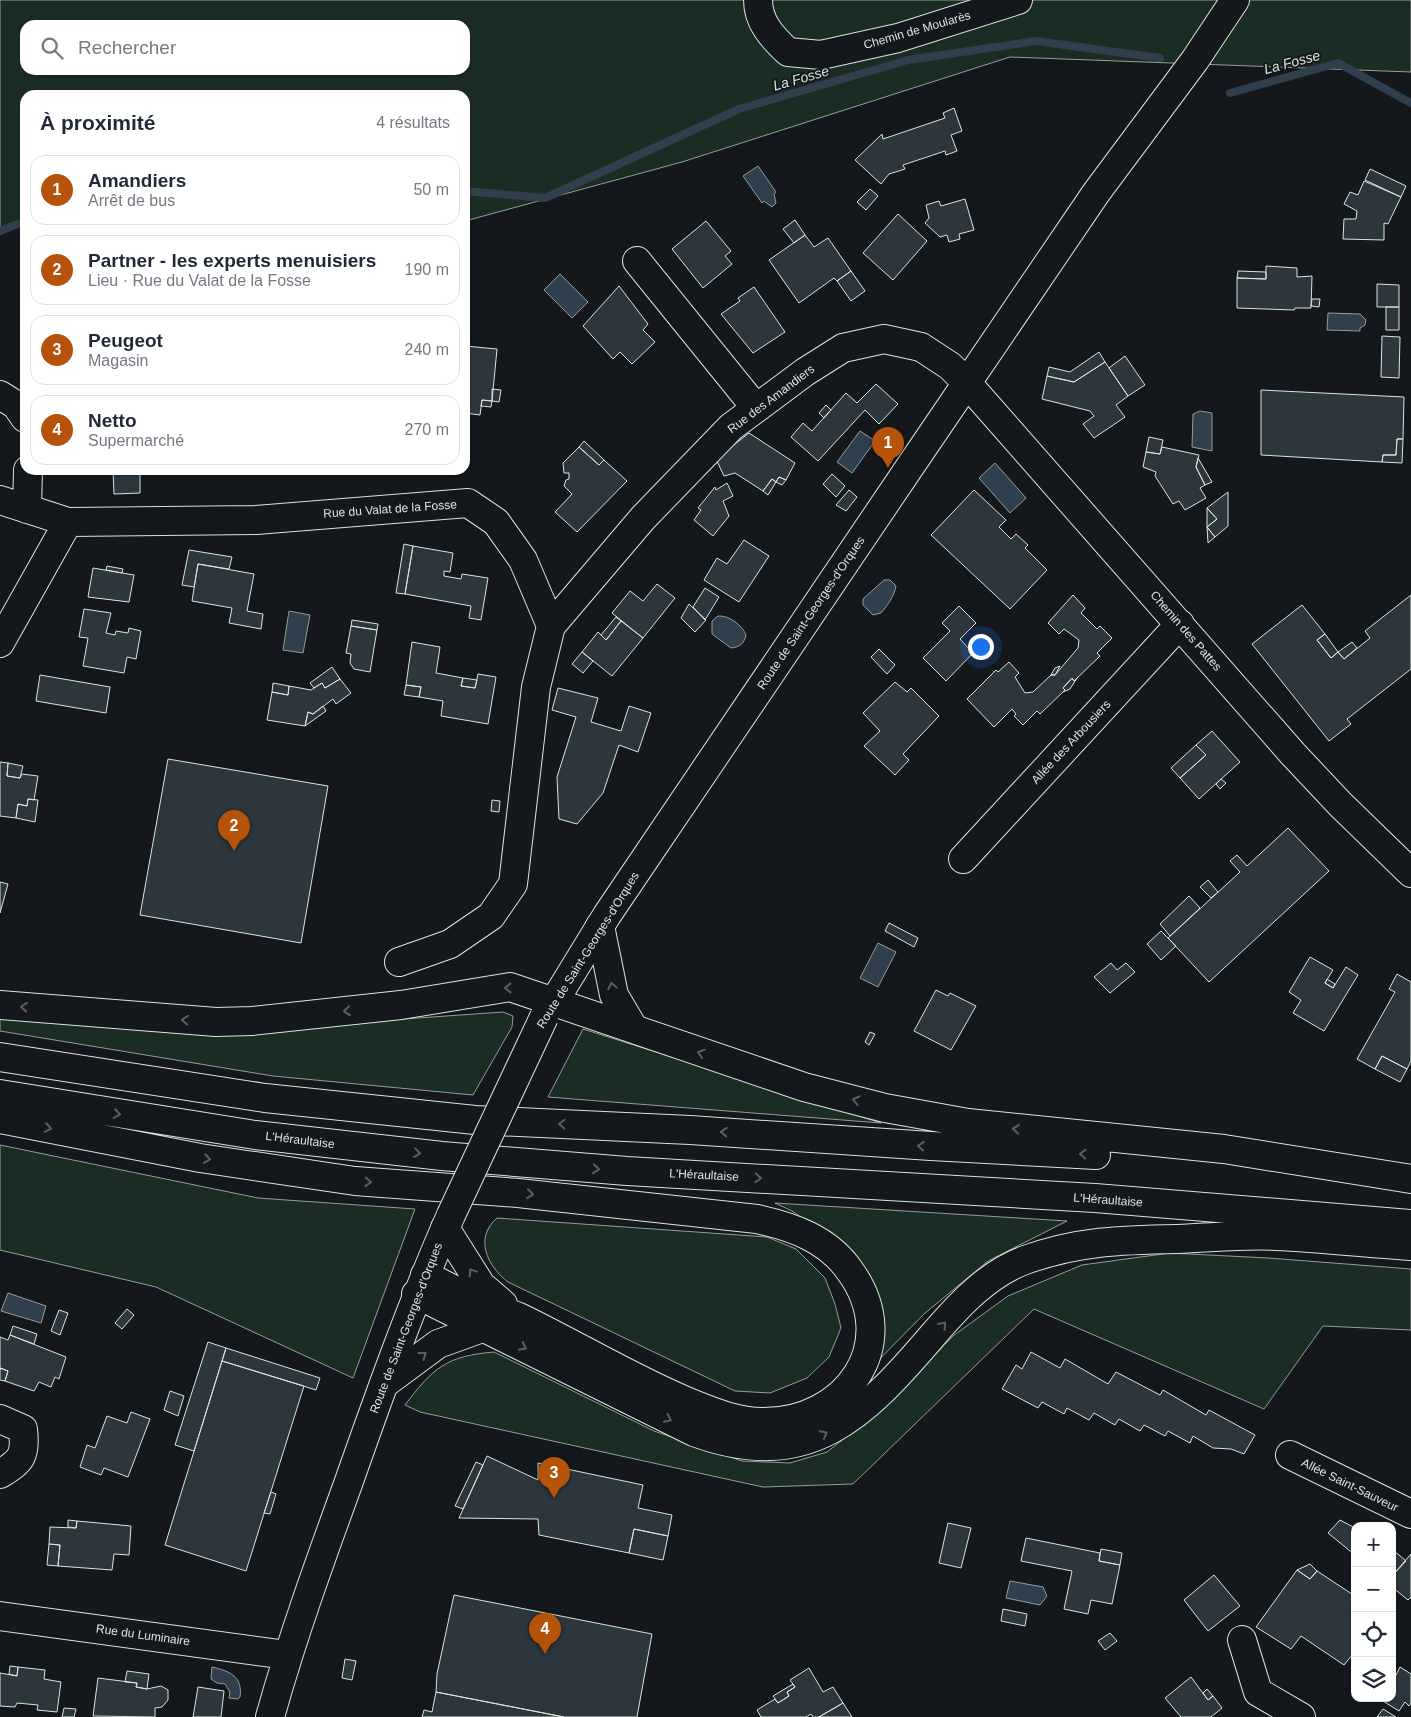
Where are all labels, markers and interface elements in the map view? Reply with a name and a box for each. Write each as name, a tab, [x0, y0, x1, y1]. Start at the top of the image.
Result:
street label: Chemin de Moularès	[862, 8, 972, 52]
search box	[20, 20, 470, 75]
icon: search	[38, 34, 66, 62]
text: Rechercher	[78, 37, 176, 58]
water label: La Fosse	[1262, 47, 1322, 77]
water label: La Fosse	[771, 62, 831, 94]
text: À proximité	[40, 111, 156, 134]
text: 4 résultats	[376, 114, 450, 131]
text: Amandiers	[88, 170, 186, 191]
text: 1	[53, 181, 61, 198]
text: 50 m	[413, 181, 449, 198]
text: Arrêt de bus	[88, 192, 175, 209]
text: Partner - les experts menuisiers	[88, 250, 376, 271]
text: 2	[53, 261, 61, 278]
text: 190 m	[405, 261, 449, 278]
text: Lieu · Rue du Valat de la Fosse	[88, 272, 311, 289]
text: Peugeot	[88, 330, 163, 351]
text: 3	[53, 341, 61, 358]
text: 240 m	[405, 341, 449, 358]
text: Magasin	[88, 352, 148, 369]
street label: Rue des Amandiers	[725, 362, 817, 436]
text: Netto	[88, 410, 137, 431]
text: 4	[53, 421, 61, 438]
text: 270 m	[405, 421, 449, 438]
pin: 1	[872, 427, 904, 468]
text: Supermarché	[88, 432, 184, 449]
street label: Rue du Valat de la Fosse	[323, 497, 458, 521]
street label: Route de Saint-Georges-d'Orques	[754, 534, 868, 692]
street label: Chemin des Pattes	[1147, 588, 1225, 674]
your location	[968, 634, 994, 660]
street label: Allée des Arbousiers	[1029, 697, 1113, 787]
pin: 2	[218, 810, 250, 851]
street label: Route de Saint-Georges-d'Orques	[534, 869, 642, 1031]
one-way arrow	[607, 982, 618, 991]
one-way arrow	[504, 983, 512, 993]
one-way arrow	[19, 1001, 27, 1012]
one-way arrow	[343, 1005, 351, 1016]
one-way arrow	[181, 1015, 189, 1026]
one-way arrow	[697, 1048, 705, 1058]
one-way arrow	[852, 1096, 860, 1106]
one-way arrow	[113, 1108, 121, 1119]
one-way arrow	[557, 1118, 565, 1129]
one-way arrow	[43, 1123, 52, 1133]
one-way arrow	[1011, 1124, 1019, 1135]
one-way arrow	[720, 1127, 728, 1138]
street label: L'Héraultaise	[265, 1129, 336, 1151]
one-way arrow	[917, 1140, 925, 1151]
one-way arrow	[413, 1147, 421, 1158]
one-way arrow	[1079, 1149, 1087, 1159]
one-way arrow	[203, 1153, 212, 1163]
one-way arrow	[593, 1163, 601, 1174]
street label: L'Héraultaise	[669, 1166, 739, 1184]
one-way arrow	[755, 1173, 763, 1183]
one-way arrow	[365, 1176, 373, 1187]
one-way arrow	[527, 1188, 535, 1199]
street label: L'Héraultaise	[1073, 1191, 1144, 1209]
street label: Route de Saint-Georges-d'Orques	[367, 1241, 445, 1415]
one-way arrow	[469, 1268, 478, 1278]
one-way arrow	[937, 1321, 946, 1330]
one-way arrow	[518, 1340, 527, 1351]
one-way arrow	[417, 1352, 426, 1360]
one-way arrow	[663, 1413, 672, 1424]
one-way arrow	[819, 1430, 828, 1440]
street label: Allée Saint-Sauveur	[1299, 1455, 1401, 1515]
pin: 3	[538, 1457, 570, 1498]
map controls	[1351, 1522, 1396, 1702]
button: +	[1351, 1522, 1396, 1567]
button: −	[1351, 1567, 1396, 1612]
button: locate	[1351, 1612, 1396, 1657]
pin: 4	[529, 1613, 561, 1654]
street label: Rue du Luminaire	[95, 1621, 191, 1649]
button: layers	[1351, 1657, 1396, 1702]

